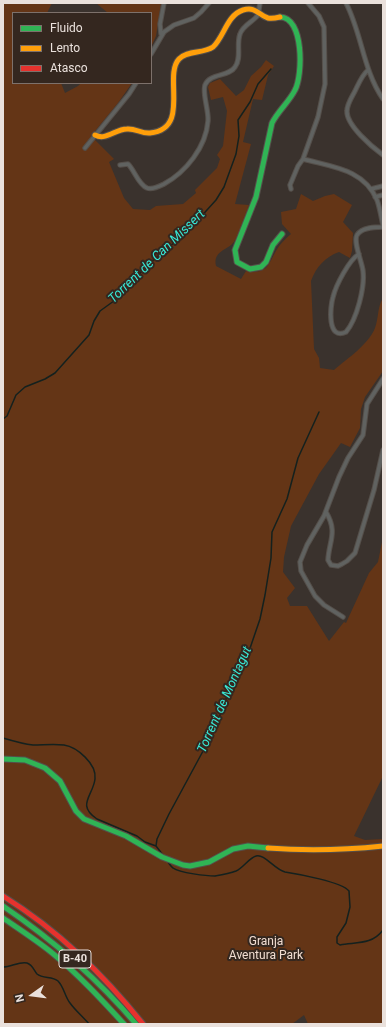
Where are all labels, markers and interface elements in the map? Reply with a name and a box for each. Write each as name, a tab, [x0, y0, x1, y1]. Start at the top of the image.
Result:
legend	[12, 12, 152, 84]
text: Fluido	[50, 21, 83, 35]
text: Lento	[50, 41, 80, 55]
text: Atasco	[50, 61, 88, 75]
water label: Torrent de Can Missert	[105, 207, 209, 307]
water label: Torrent de Montagut	[195, 644, 255, 756]
park label: Granja Aventura Park	[229, 935, 303, 963]
road number: B-40	[59, 950, 91, 968]
north arrow	[12, 975, 52, 1015]
text: N	[13, 993, 27, 1003]

